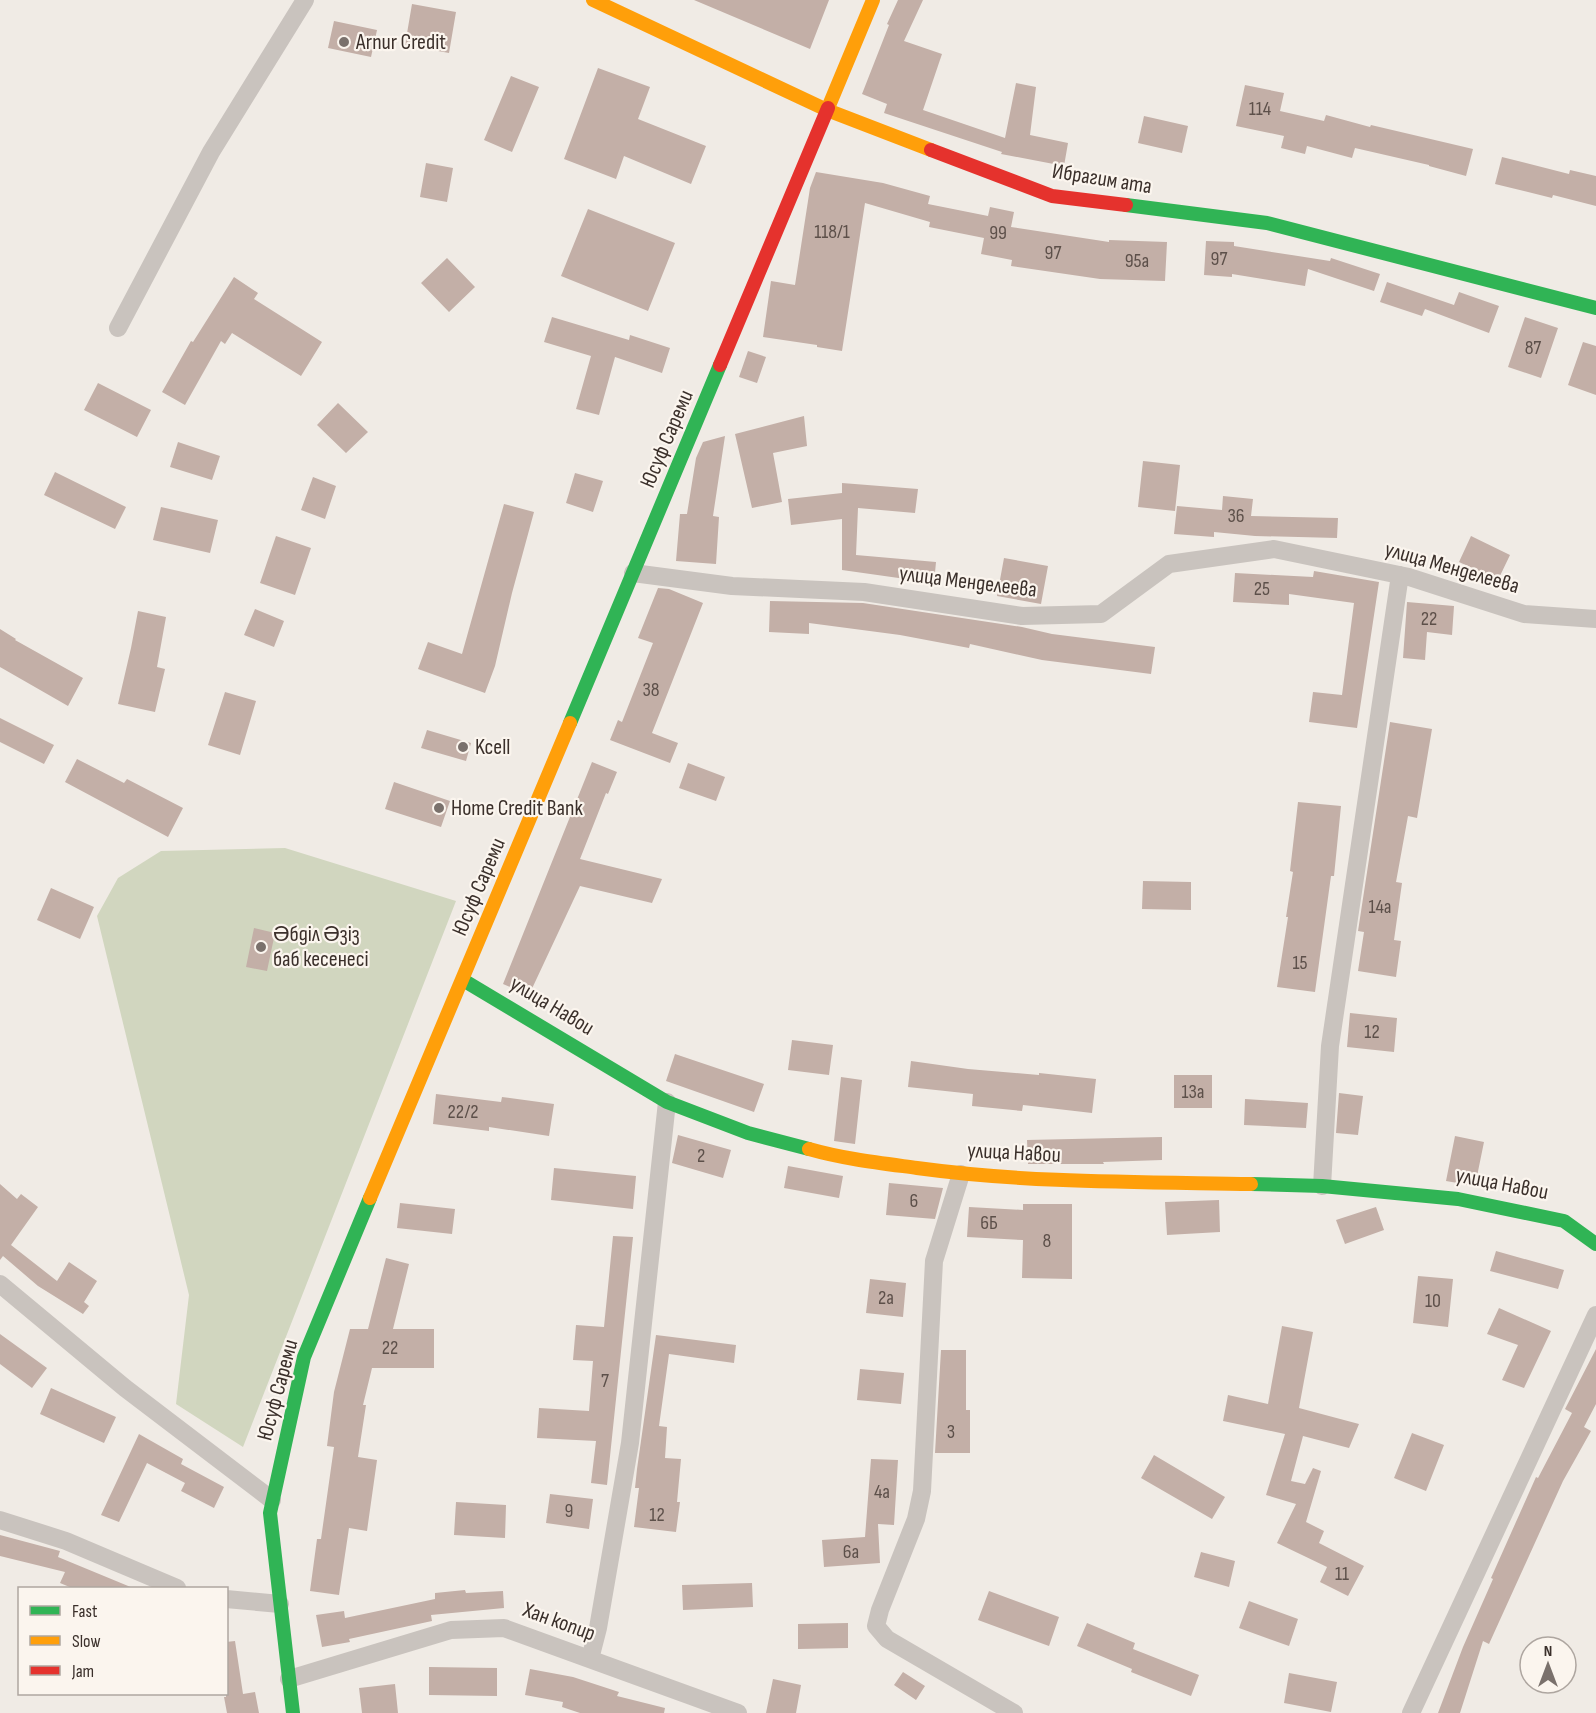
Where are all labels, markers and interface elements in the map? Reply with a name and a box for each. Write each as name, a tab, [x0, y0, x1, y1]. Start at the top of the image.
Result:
place label: Arnur Credit	[355, 29, 446, 56]
marker: Arnur Credit	[337, 35, 351, 49]
house number: 114	[1249, 97, 1271, 121]
street label: Ибрагим ата	[1050, 158, 1154, 200]
house number: 118/1	[814, 220, 850, 244]
house number: 99	[989, 221, 1007, 245]
house number: 97	[1045, 241, 1061, 265]
house number: 97	[1211, 247, 1227, 271]
house number: 95а	[1125, 249, 1149, 273]
house number: 87	[1525, 336, 1541, 360]
street label: Юсуф Сареми	[634, 386, 700, 492]
house number: 36	[1227, 504, 1245, 528]
street label: улица Менделеева	[1382, 536, 1522, 600]
street label: улица Менделеева	[898, 560, 1038, 604]
house number: 25	[1254, 577, 1270, 601]
house number: 22	[1421, 607, 1437, 631]
house number: 38	[642, 678, 660, 702]
place label: Kcell	[475, 734, 510, 761]
marker: Kcell	[456, 740, 470, 754]
place label: Home Credit Bank	[451, 795, 583, 822]
marker: Home Credit Bank	[432, 801, 446, 815]
street label: Юсуф Сареми	[446, 834, 512, 940]
house number: 14а	[1368, 895, 1392, 919]
place label: Әбділ Әзіз баб кесенесі	[273, 921, 369, 973]
marker: Әбділ Әзіз баб кесенесі	[254, 940, 268, 954]
house number: 15	[1292, 951, 1308, 975]
street label: улица Навои	[505, 970, 599, 1042]
house number: 12	[1364, 1020, 1380, 1044]
house number: 13а	[1181, 1080, 1205, 1104]
house number: 22/2	[448, 1100, 478, 1124]
street label: улица Навои	[967, 1137, 1061, 1169]
house number: 2	[697, 1144, 705, 1168]
street label: улица Навои	[1454, 1162, 1550, 1206]
house number: 6	[910, 1189, 918, 1213]
house number: 6Б	[980, 1211, 998, 1235]
house number: 8	[1043, 1229, 1051, 1253]
house number: 2а	[878, 1286, 894, 1310]
house number: 10	[1425, 1289, 1441, 1313]
street label: Юсуф Сареми	[252, 1336, 304, 1444]
house number: 22	[382, 1336, 398, 1360]
house number: 7	[601, 1369, 609, 1393]
house number: 3	[947, 1420, 955, 1444]
house number: 4а	[874, 1480, 890, 1504]
house number: 9	[565, 1499, 573, 1523]
house number: 12	[649, 1503, 665, 1527]
house number: 6а	[843, 1540, 859, 1564]
house number: 11	[1335, 1562, 1349, 1586]
legend	[18, 1587, 228, 1695]
street label: Хан копир	[518, 1596, 599, 1648]
text: Fast	[72, 1601, 98, 1622]
text: Slow	[72, 1631, 101, 1652]
north arrow	[1518, 1635, 1578, 1695]
text: N	[1544, 1642, 1552, 1661]
text: Jam	[71, 1661, 94, 1682]

